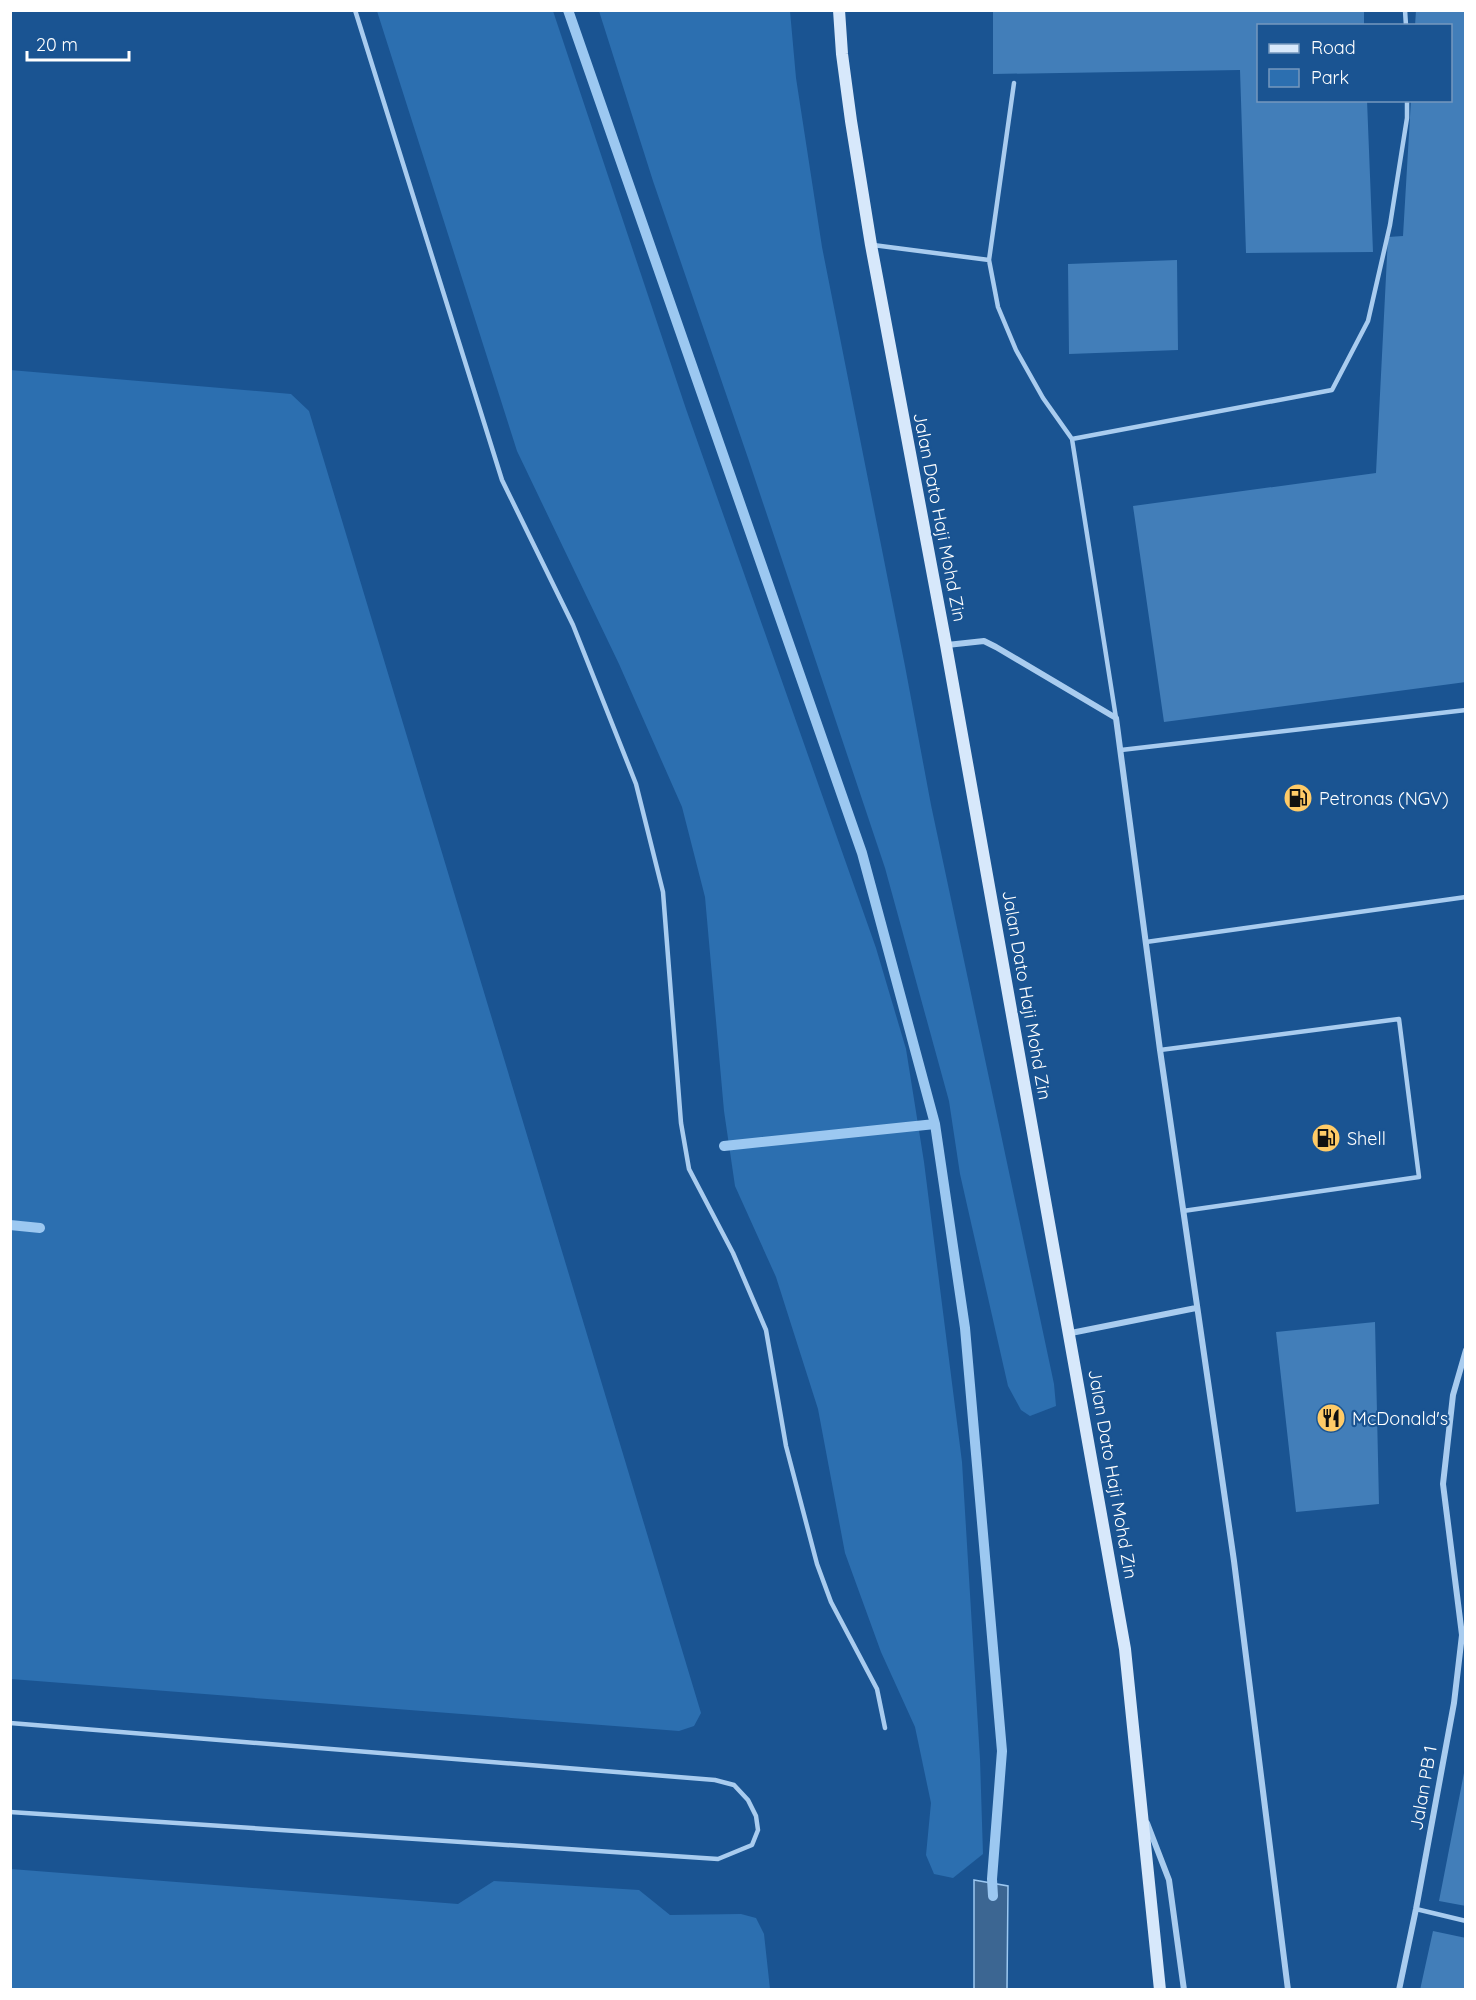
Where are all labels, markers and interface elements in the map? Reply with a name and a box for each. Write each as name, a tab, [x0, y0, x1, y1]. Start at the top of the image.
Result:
scale bar	[27, 24, 129, 62]
legend	[1257, 24, 1452, 102]
text: 20 m	[36, 33, 78, 56]
text: Road	[1311, 36, 1356, 59]
text: Park	[1311, 66, 1349, 89]
street label: Jalan Dato Haji Mohd Zin	[908, 411, 972, 623]
fuel station icon: Petronas (NGV)	[1282, 782, 1314, 814]
place label: Petronas (NGV)	[1319, 787, 1449, 810]
street label: Jalan Dato Haji Mohd Zin	[997, 888, 1057, 1102]
fuel station icon: Shell	[1310, 1122, 1342, 1154]
place label: Shell	[1347, 1127, 1386, 1150]
street label: Jalan Dato Haji Mohd Zin	[1083, 1367, 1143, 1581]
restaurant icon: McDonald's	[1315, 1402, 1347, 1434]
place label: McDonald's	[1352, 1407, 1448, 1430]
street label: Jalan PB 1	[1404, 1744, 1442, 1832]

